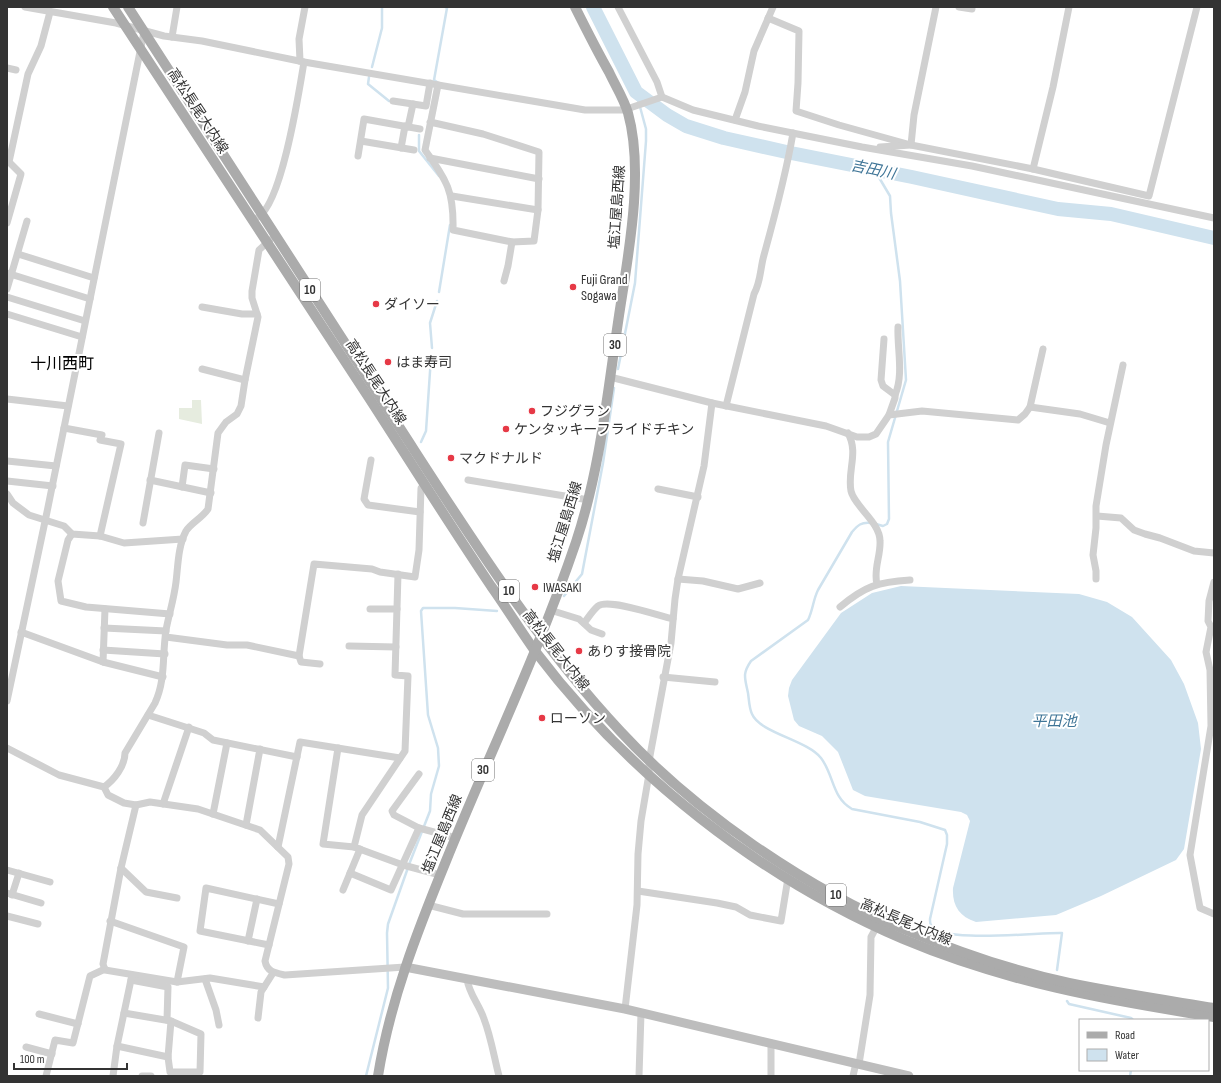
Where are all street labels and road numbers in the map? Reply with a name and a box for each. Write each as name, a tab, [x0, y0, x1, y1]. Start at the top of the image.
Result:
street label: 高松長尾大内線	[164, 65, 232, 157]
street label: 塩江屋島西線	[606, 165, 628, 249]
road number: 10	[300, 279, 320, 301]
road number: 30	[604, 334, 626, 356]
street label: 高松長尾大内線	[342, 336, 410, 428]
street label: 塩江屋島西線	[545, 479, 585, 565]
road number: 10	[499, 580, 519, 602]
street label: 高松長尾大内線	[519, 606, 593, 694]
road number: 30	[472, 759, 494, 781]
street label: 塩江屋島西線	[418, 792, 466, 876]
road number: 10	[826, 884, 846, 906]
street label: 高松長尾大内線	[858, 895, 954, 949]

